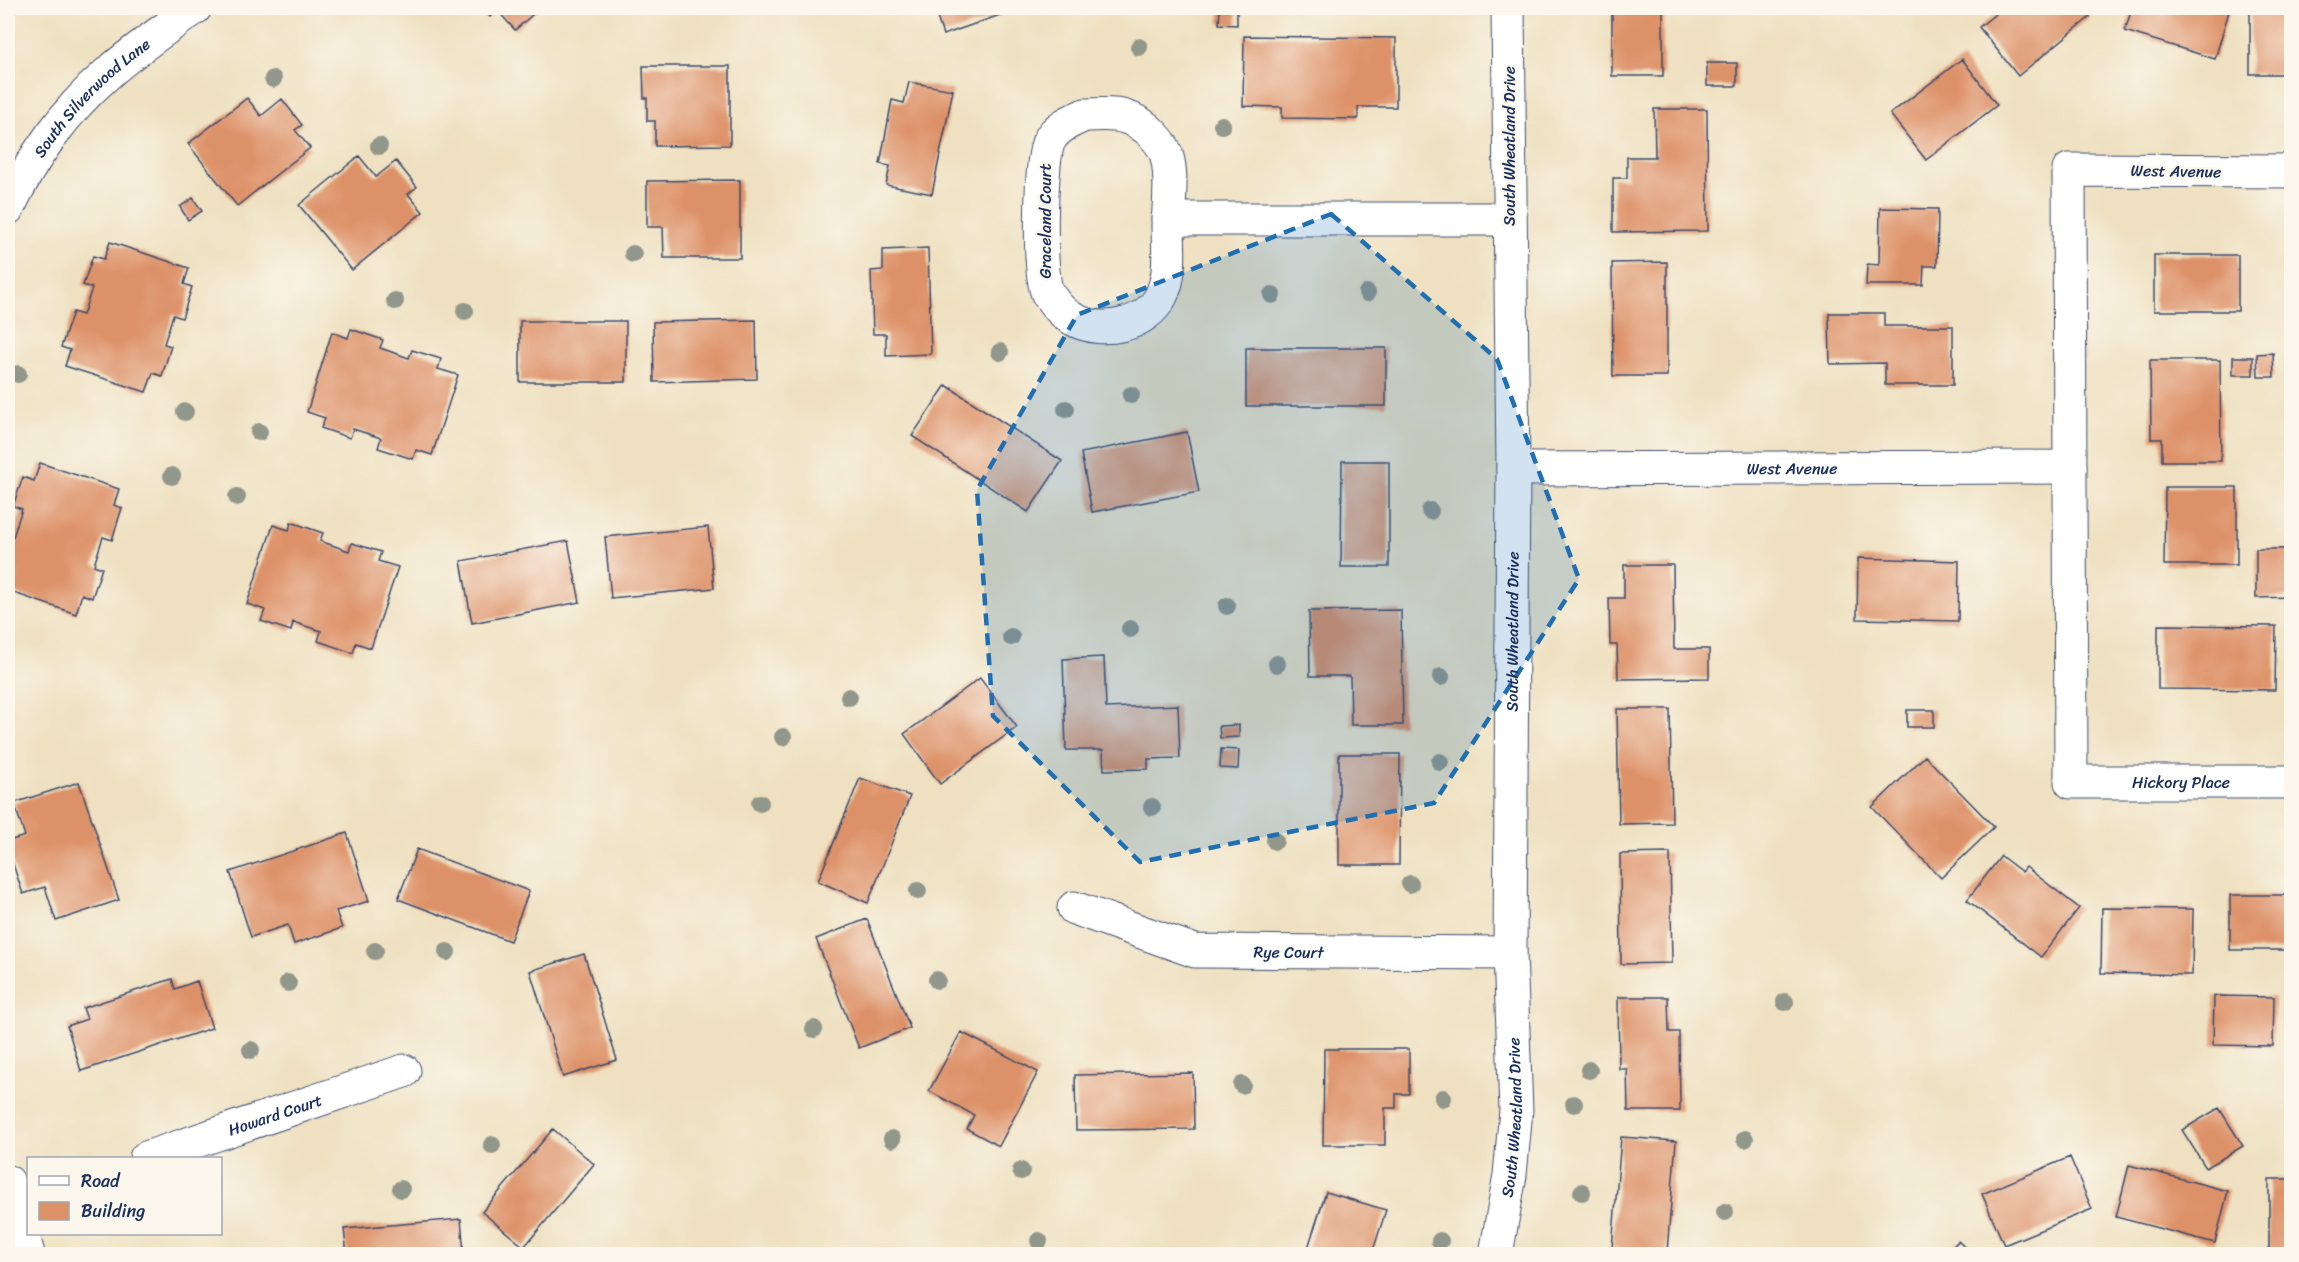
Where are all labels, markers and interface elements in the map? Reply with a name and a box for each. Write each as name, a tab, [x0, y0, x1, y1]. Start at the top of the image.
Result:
street label: South Silverwood Lane	[25, 30, 156, 164]
street label: South Wheatland Drive	[1495, 66, 1524, 226]
street label: West Avenue	[2130, 156, 2222, 186]
street label: Graceland Court	[1031, 164, 1060, 278]
street label: West Avenue	[1747, 453, 1837, 483]
street label: South Wheatland Drive	[1497, 551, 1527, 712]
street label: Hickory Place	[2132, 768, 2230, 797]
street label: Rye Court	[1253, 937, 1324, 966]
street label: South Wheatland Drive	[1492, 1037, 1531, 1200]
street label: Howard Court	[224, 1085, 326, 1144]
legend	[27, 1157, 222, 1235]
text: Road	[81, 1165, 121, 1197]
text: Building	[81, 1195, 145, 1227]

